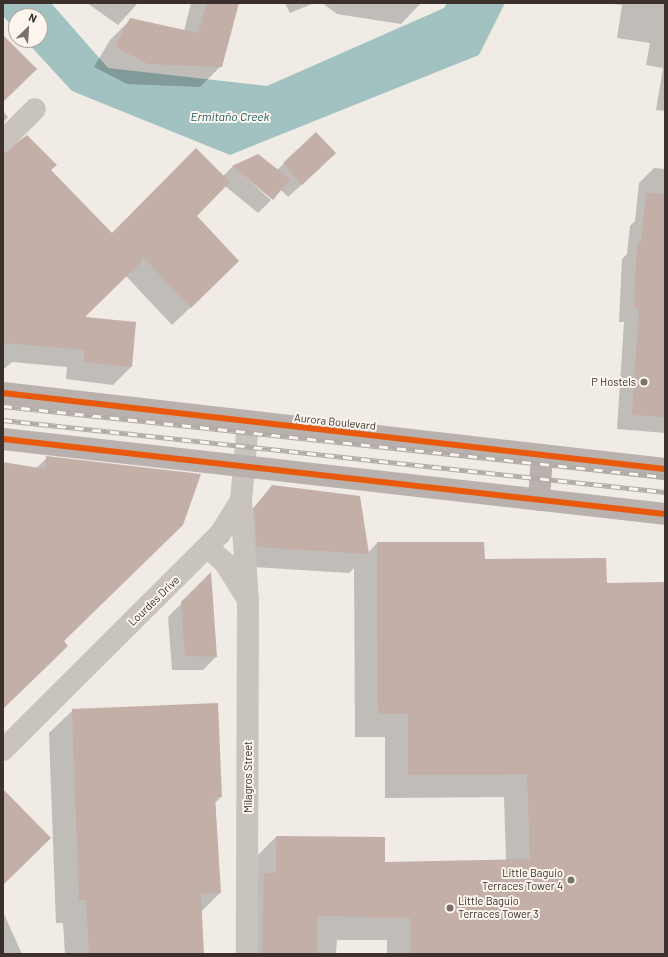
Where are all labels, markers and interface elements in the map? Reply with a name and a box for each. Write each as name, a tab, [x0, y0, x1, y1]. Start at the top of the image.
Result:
north arrow	[8, 8, 48, 48]
text: N	[27, 10, 39, 25]
water label: Ermitaño Creek	[191, 110, 269, 124]
place label: P Hostels	[591, 375, 636, 389]
marker: P Hostels	[639, 377, 649, 387]
street label: Aurora Boulevard	[294, 411, 376, 433]
street label: Lourdes Drive	[126, 573, 182, 629]
street label: Milagros Street	[241, 741, 255, 813]
place label: Little Baguio Terraces Tower 4	[482, 867, 563, 893]
marker: Little Baguio Terraces Tower 4	[566, 875, 576, 885]
place label: Little Baguio Terraces Tower 3	[458, 895, 539, 921]
marker: Little Baguio Terraces Tower 3	[445, 903, 455, 913]

